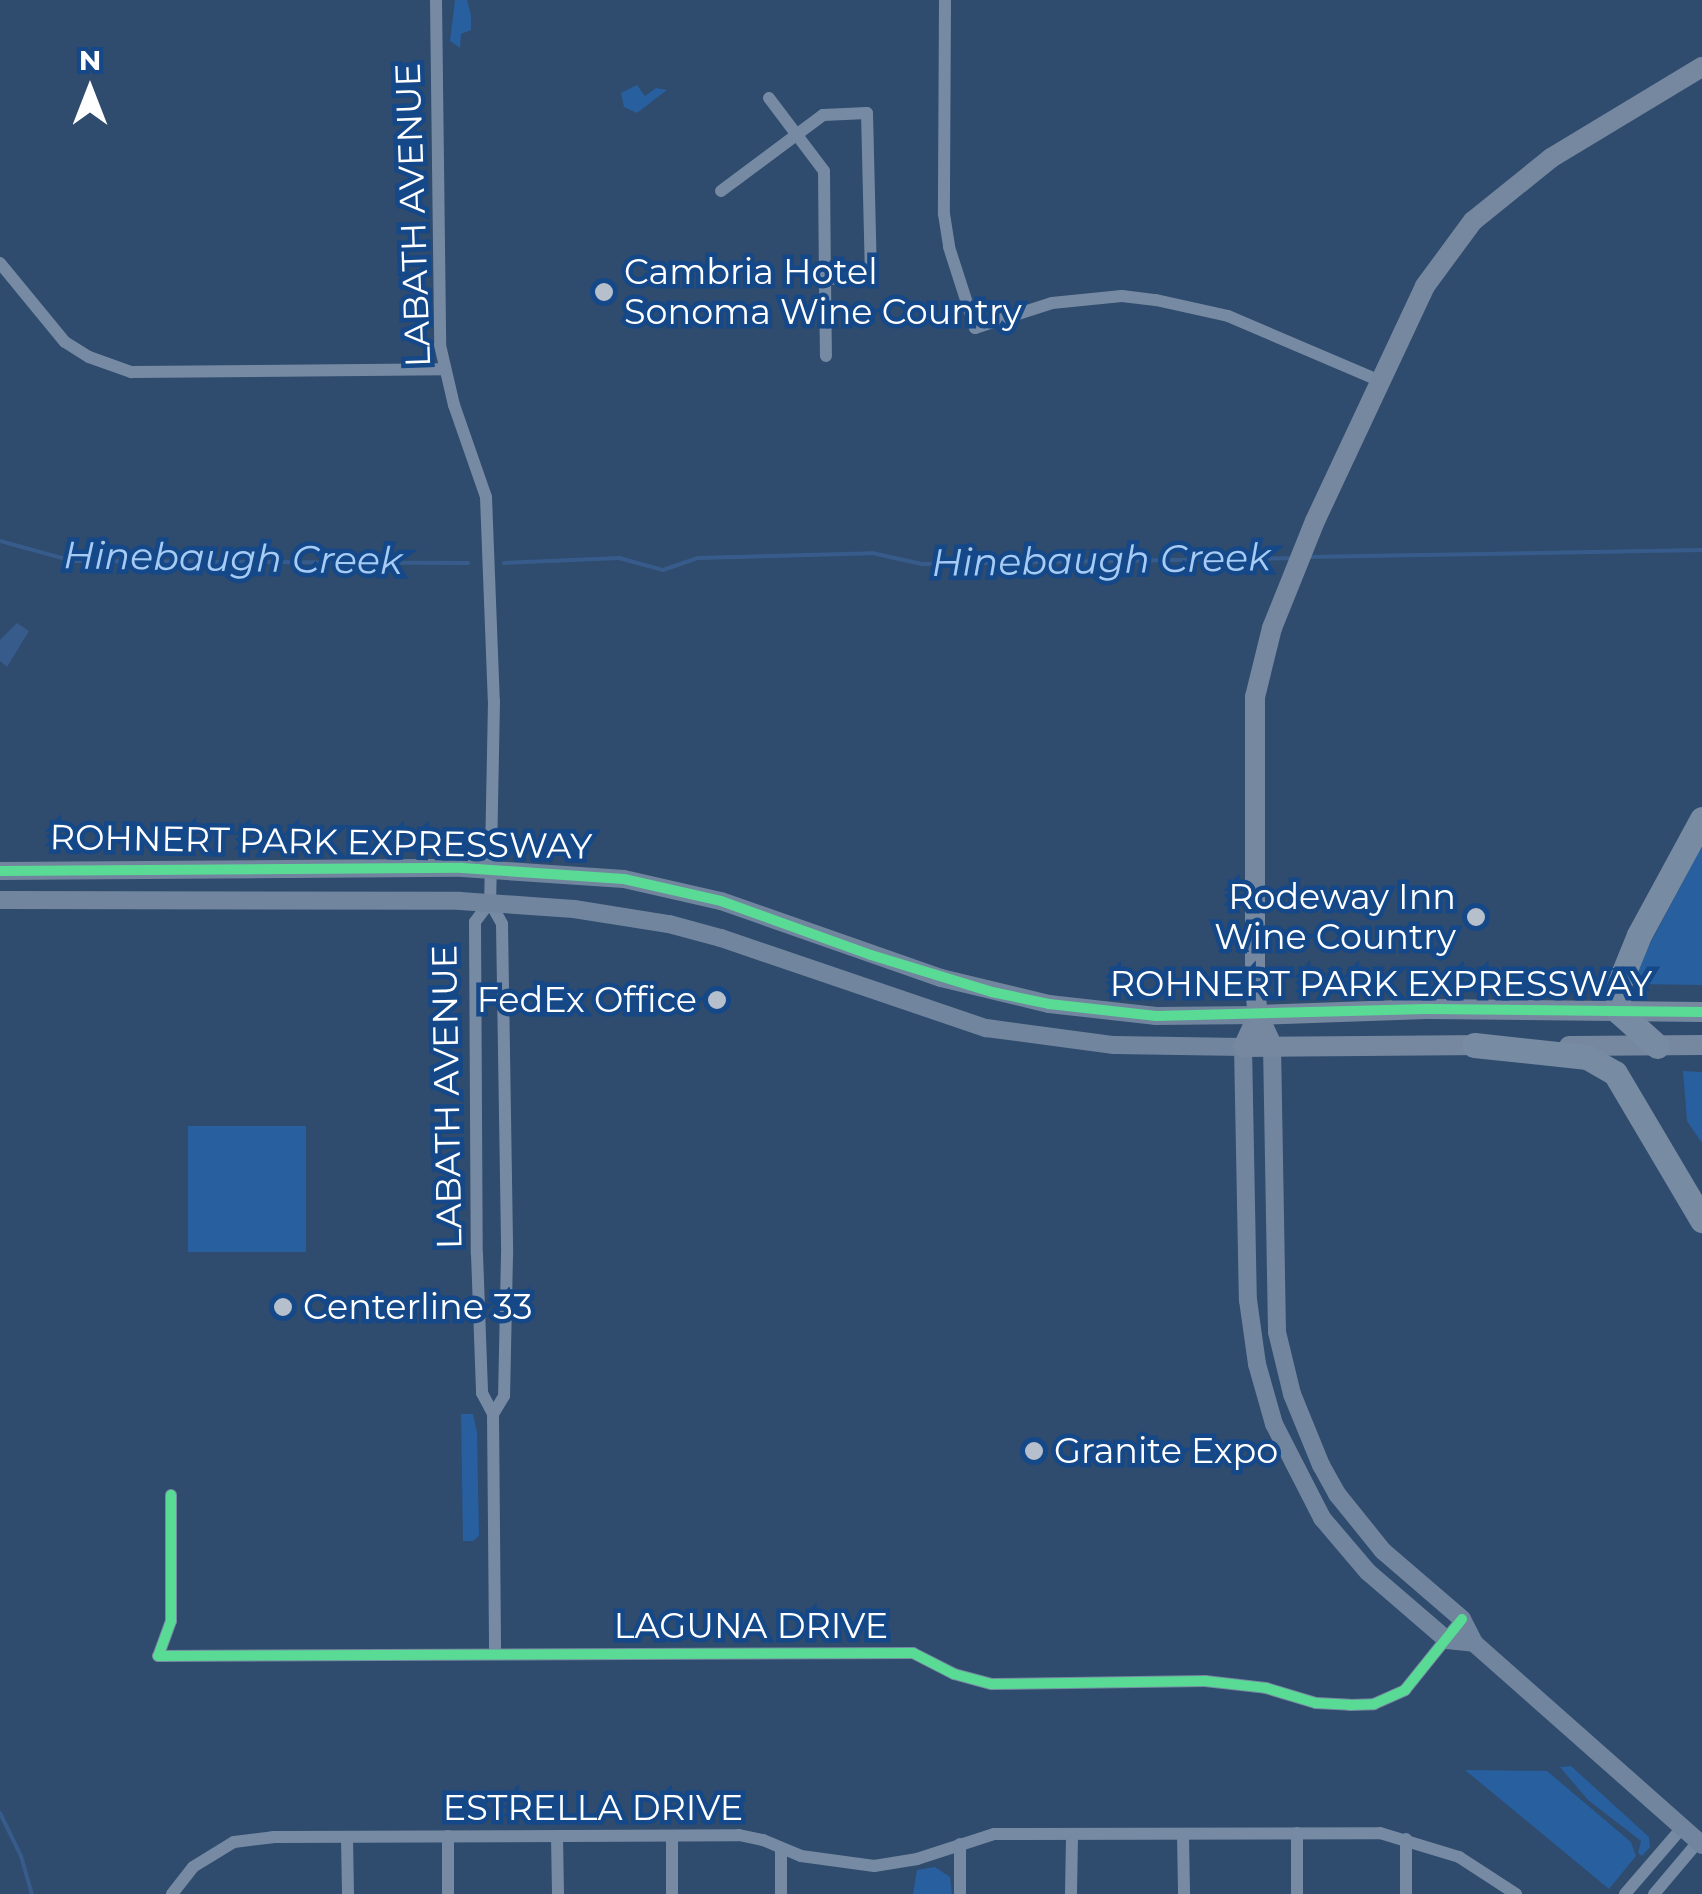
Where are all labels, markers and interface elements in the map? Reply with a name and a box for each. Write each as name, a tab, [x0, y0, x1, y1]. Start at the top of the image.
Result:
north arrow	[40, 40, 140, 140]
text: N	[79, 43, 101, 77]
street label: LABATH AVENUE	[387, 62, 439, 368]
place label: Cambria Hotel Sonoma Wine Country	[624, 251, 1022, 333]
marker: Cambria Hotel Sonoma Wine Country	[593, 281, 615, 303]
water label: Hinebaugh Creek	[63, 532, 403, 584]
water label: Hinebaugh Creek	[931, 534, 1271, 586]
street label: ROHNERT PARK EXPRESSWAY	[49, 816, 593, 868]
place label: Rodeway Inn Wine Country	[1214, 876, 1456, 958]
marker: Rodeway Inn Wine Country	[1465, 906, 1487, 928]
street label: LABATH AVENUE	[423, 945, 471, 1249]
street label: ROHNERT PARK EXPRESSWAY	[1110, 963, 1652, 1005]
place label: FedEx Office	[477, 979, 697, 1021]
marker: FedEx Office	[706, 989, 728, 1011]
place label: Centerline 33	[303, 1286, 532, 1328]
marker: Centerline 33	[272, 1296, 294, 1318]
place label: Granite Expo	[1054, 1430, 1278, 1472]
marker: Granite Expo	[1023, 1440, 1045, 1462]
street label: LAGUNA DRIVE	[614, 1605, 888, 1647]
street label: ESTRELLA DRIVE	[443, 1787, 743, 1829]

